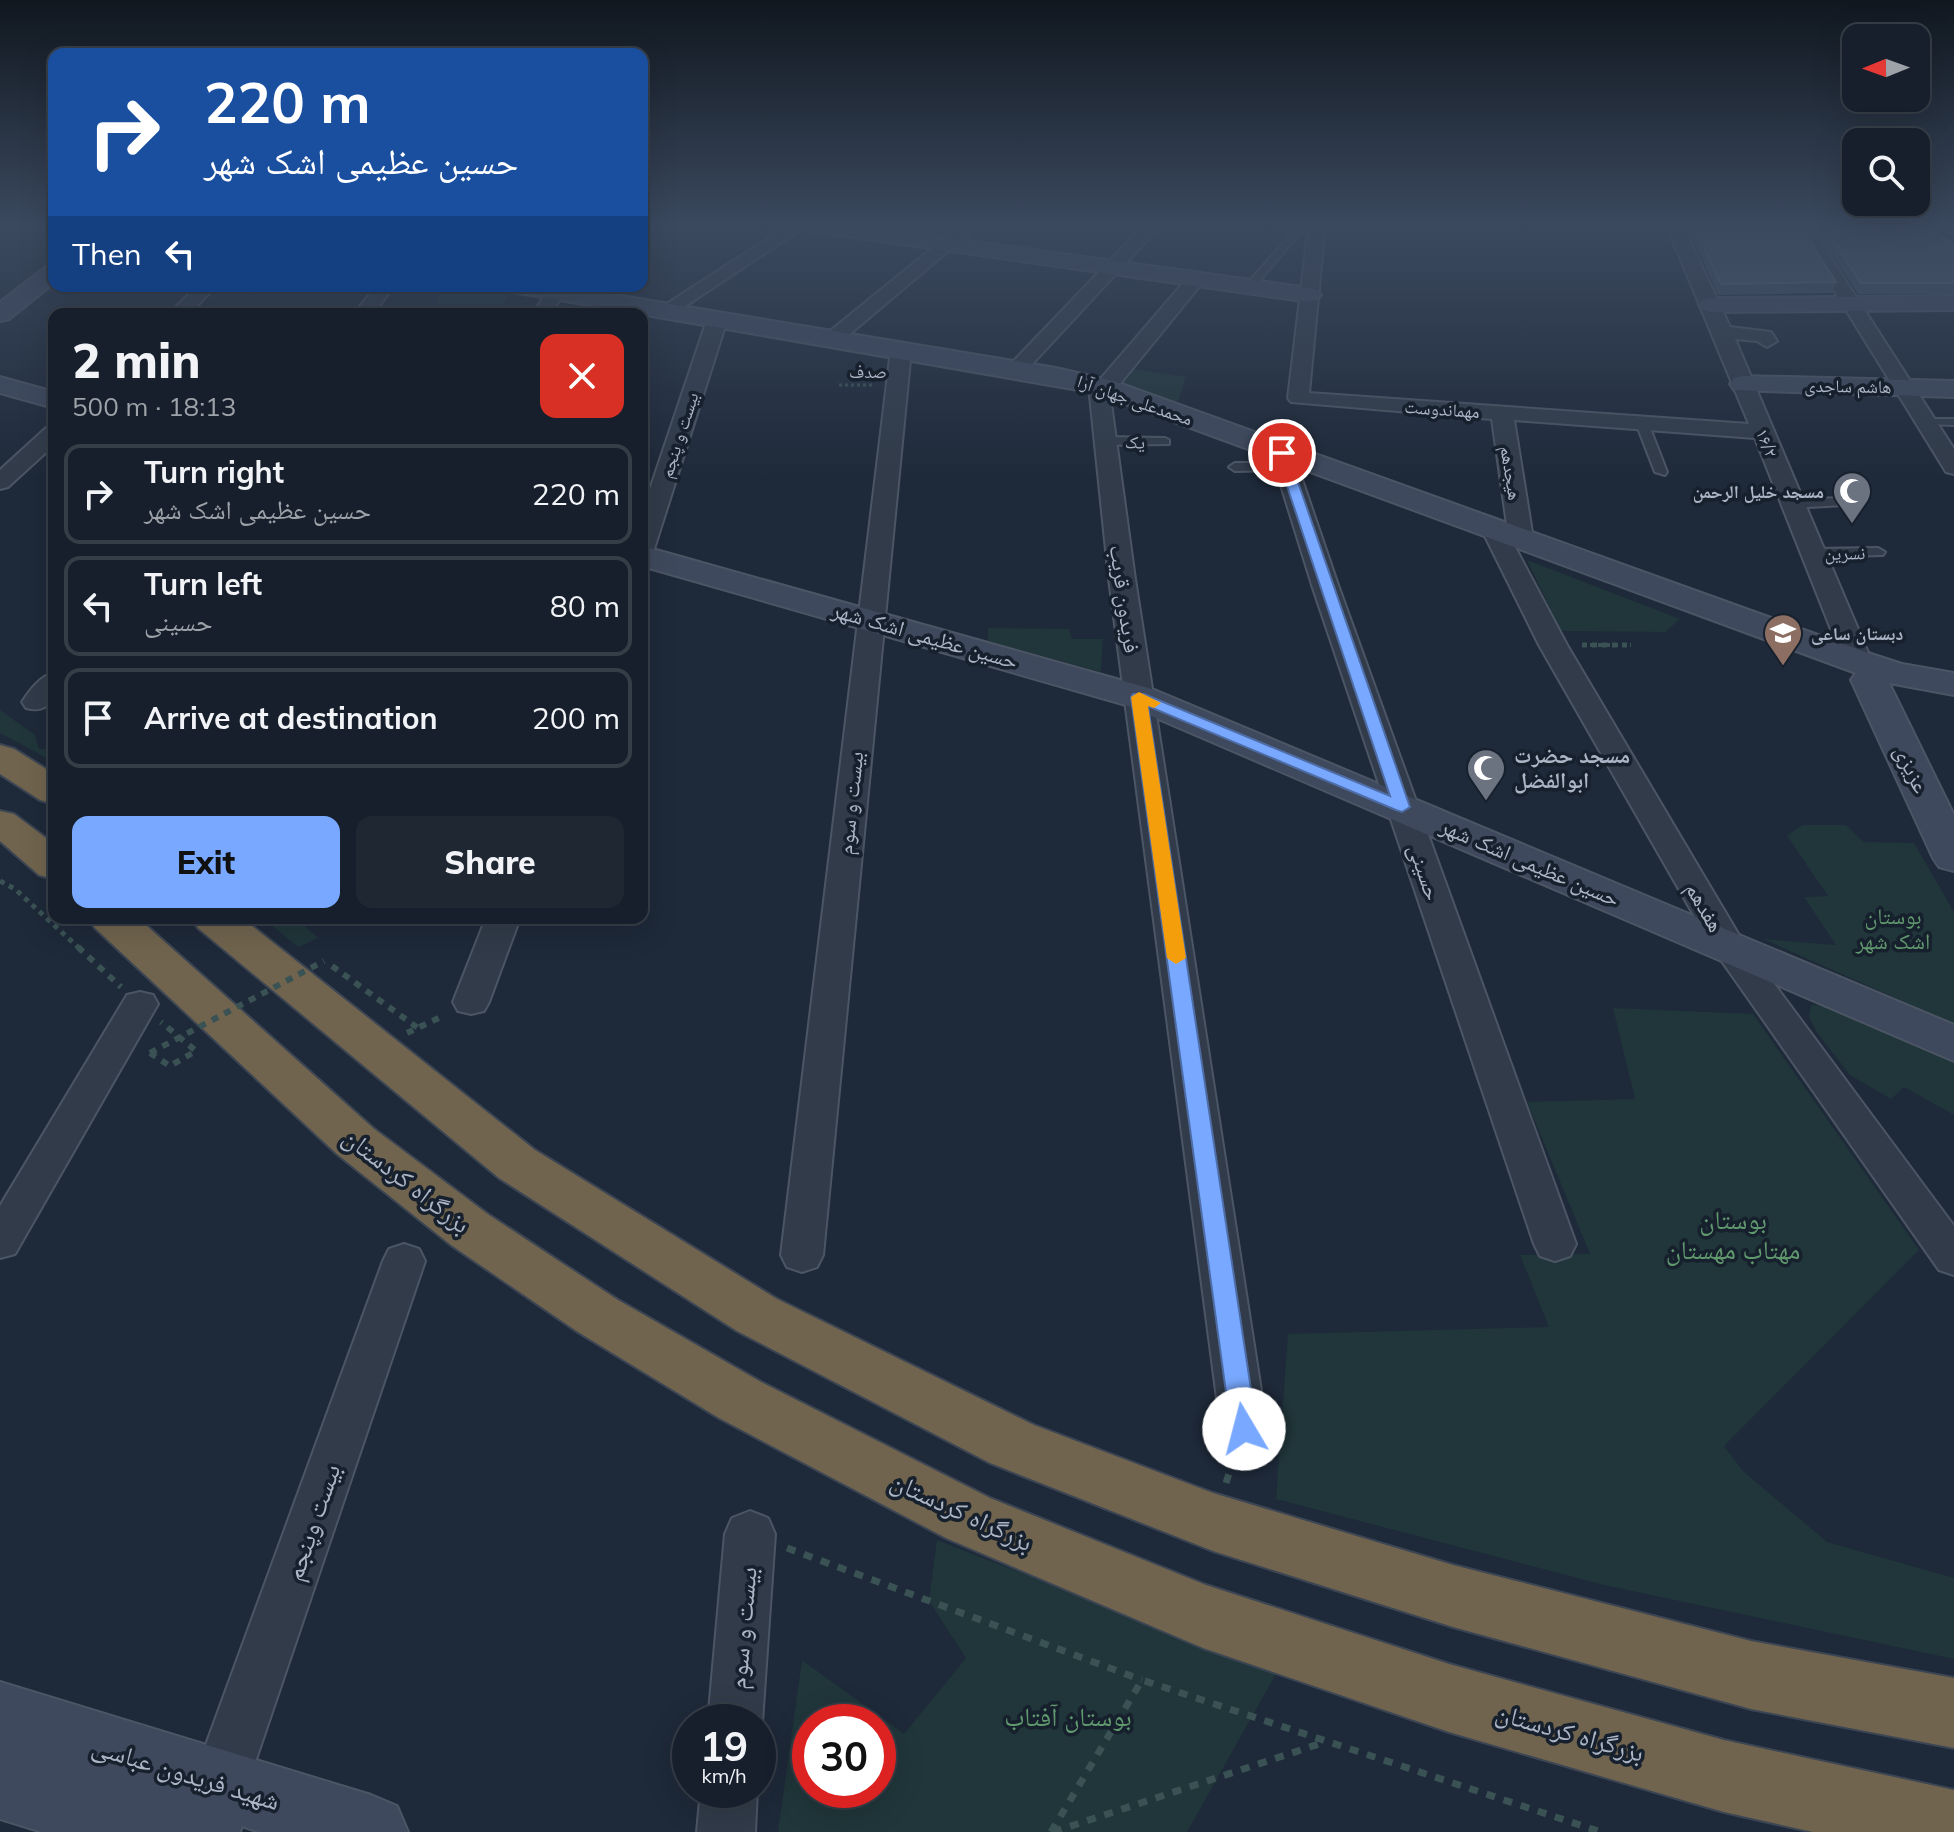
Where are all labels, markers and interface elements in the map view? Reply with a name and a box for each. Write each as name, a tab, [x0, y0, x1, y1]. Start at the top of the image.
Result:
north arrow	[1842, 24, 1930, 112]
map controls	[1842, 24, 1930, 216]
text: 220 m	[204, 67, 371, 137]
icon: right	[72, 80, 176, 184]
button: search	[1842, 128, 1930, 216]
text: حسین عظیمی اشک شهر	[204, 138, 519, 183]
icon: left	[158, 232, 202, 276]
text: Then	[72, 235, 142, 273]
text: 2 min	[72, 330, 201, 390]
button: close	[540, 334, 624, 418]
street label: صدف	[849, 360, 887, 383]
street label: محمدعلی جهان آرا	[1074, 370, 1196, 430]
street label: هاشم ساجدی	[1804, 374, 1892, 399]
street label: بیست و پنجم	[654, 389, 705, 481]
text: 500 m · 18:13	[72, 390, 236, 423]
street label: مهماندوست	[1404, 395, 1480, 423]
pin	[1248, 419, 1316, 487]
street label: ۱۶/۲	[1751, 425, 1783, 461]
street label: یک	[1125, 430, 1145, 454]
icon: arrive	[1260, 431, 1304, 475]
street label: هیجدهم	[1494, 444, 1527, 502]
text: Turn right	[144, 453, 284, 491]
mosque icon: مسجد خلیل الرحمن	[1831, 470, 1873, 525]
icon: right	[76, 472, 120, 516]
text: 220 m	[532, 475, 620, 513]
place label: مسجد خلیل الرحمن	[1693, 480, 1824, 503]
text: حسین عظیمی اشک شهر	[144, 493, 371, 526]
street label: نسرین	[1824, 541, 1866, 565]
street label: فریدون قریب	[1104, 543, 1146, 655]
text: Turn left	[144, 565, 262, 603]
icon: left	[76, 584, 120, 628]
text: 80 m	[550, 587, 620, 625]
street label: حسین عظیمی اشک شهر	[828, 595, 1021, 675]
text: حسینی	[144, 605, 213, 638]
school or university icon: دبستان ساعی	[1762, 612, 1804, 667]
place label: دبستان ساعی	[1811, 622, 1903, 645]
icon: arrive	[76, 696, 120, 740]
text: Arrive at destination	[144, 699, 438, 737]
text: 200 m	[532, 699, 620, 737]
street label: عزیزی	[1888, 740, 1936, 798]
place label: مسجد حضرت ابوالفضل	[1514, 741, 1630, 794]
mosque icon: مسجد حضرت ابوالفضل	[1465, 747, 1507, 802]
street label: بیست و سوم	[831, 750, 870, 856]
street label: حسین عظیمی اشک شهر	[1435, 811, 1624, 912]
button: Exit	[72, 816, 340, 908]
button: Share	[356, 816, 624, 908]
street label: حسینی	[1402, 840, 1448, 904]
street label: هفدهم	[1679, 877, 1730, 937]
park label: بوستان اشک شهر	[1855, 902, 1930, 955]
street label: بزرگراه کردستان	[337, 1120, 477, 1240]
park label: بوستان مهتاب مهستان	[1666, 1203, 1800, 1266]
position arrow	[1202, 1387, 1286, 1471]
street label: بیست وپنجم	[277, 1459, 348, 1585]
street label: بزرگراه کردستان	[886, 1464, 1038, 1558]
street label: بیست و سوم	[720, 1565, 766, 1691]
street label: بزرگراه کردستان	[1492, 1695, 1648, 1769]
park label: بوستان آفتاب	[1004, 1700, 1132, 1733]
speed limit sign: 30	[792, 1704, 896, 1808]
text: 19	[700, 1721, 748, 1771]
street label: شهید فریدون عباسی	[88, 1729, 284, 1817]
text: km/h	[701, 1763, 747, 1788]

